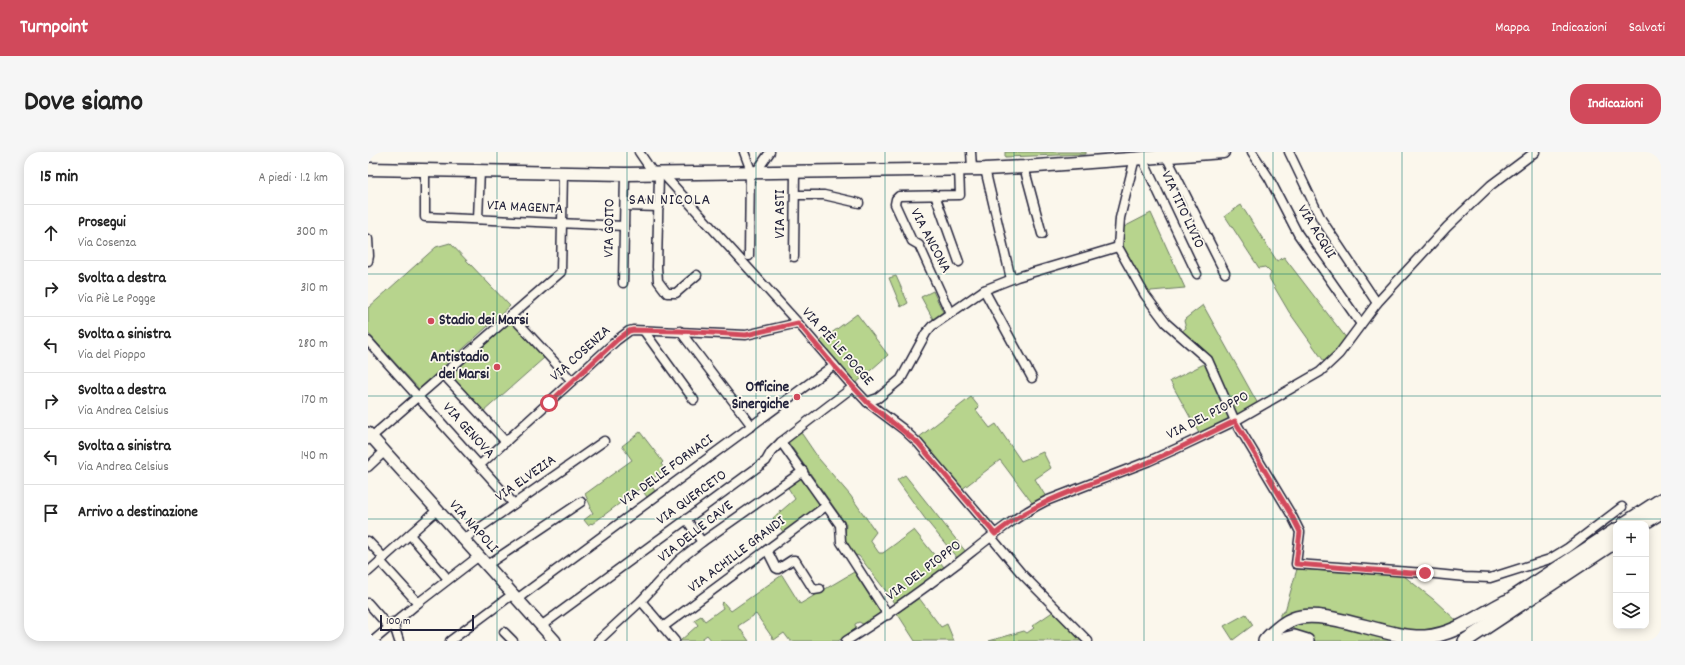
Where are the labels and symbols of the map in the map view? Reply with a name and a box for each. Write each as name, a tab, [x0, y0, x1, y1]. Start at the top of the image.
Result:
street label: VIA TITO LIVIO	[1154, 168, 1210, 252]
district label: SAN NICOLA	[629, 189, 711, 212]
street label: VIA ASTI	[770, 189, 792, 238]
street label: VIA MAGENTA	[486, 195, 564, 221]
street label: VIA GOITO	[598, 198, 622, 258]
street label: VIA ACQUI	[1291, 201, 1341, 263]
street label: VIA ANCONA	[904, 205, 956, 277]
street label: VIA PIÈ LE POGGE	[796, 303, 878, 391]
place label: Stadio dei Marsi	[439, 310, 529, 332]
marker: Stadio dei Marsi	[426, 316, 436, 326]
street label: VIA COSENZA	[546, 321, 616, 387]
place label: Antistadio dei Marsi	[430, 347, 489, 386]
marker: Antistadio dei Marsi	[492, 362, 502, 372]
place label: Officine Sinergiche	[732, 377, 789, 416]
street label: VIA DEL PIOPPO	[1163, 386, 1253, 446]
marker: Officine Sinergiche	[792, 392, 802, 402]
route start	[540, 394, 558, 412]
street label: VIA GENOVA	[437, 398, 499, 464]
street label: VIA DELLE FORNACI	[616, 429, 719, 512]
street label: VIA ELVEZIA	[491, 450, 561, 508]
street label: VIA QUERCETO	[652, 465, 732, 531]
street label: VIA NAPOLI	[443, 495, 503, 559]
street label: VIA DELLE CAVE	[654, 495, 738, 568]
street label: VIA ACHILLE GRANDI	[684, 511, 791, 599]
street label: VIA DEL PIOPPO	[881, 535, 967, 607]
route end	[1416, 564, 1434, 582]
scale bar	[380, 613, 474, 632]

